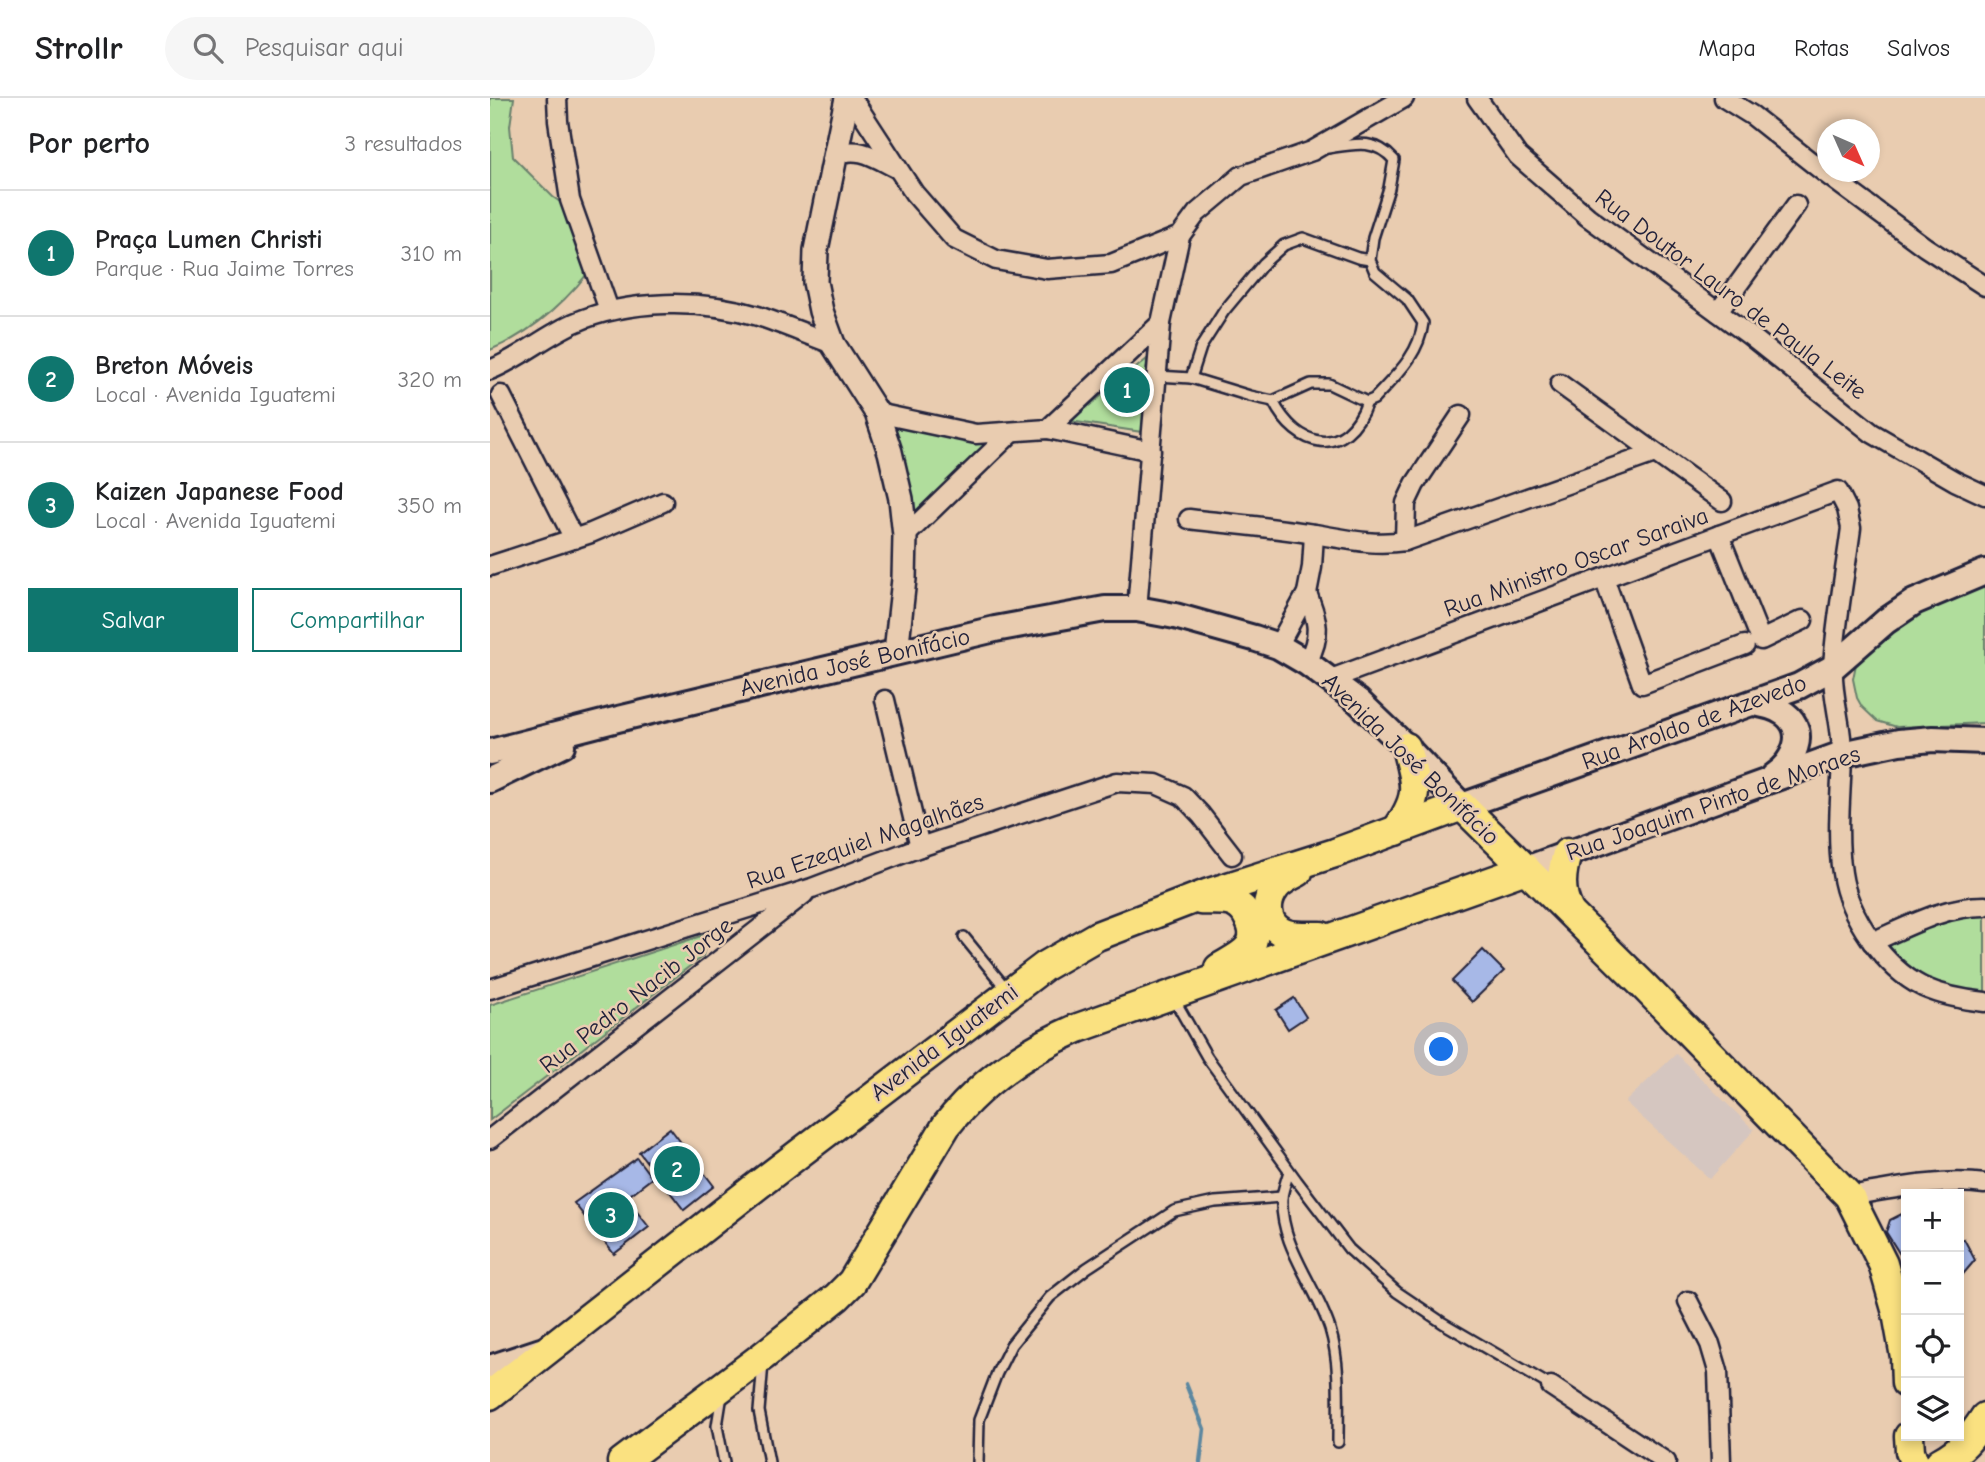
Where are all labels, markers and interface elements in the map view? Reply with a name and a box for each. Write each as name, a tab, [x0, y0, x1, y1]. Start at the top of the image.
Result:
search box	[165, 17, 655, 80]
text: Strollr	[35, 29, 123, 67]
icon: search	[189, 29, 227, 67]
text: Pesquisar aqui	[245, 33, 404, 63]
text: Mapa	[1698, 34, 1756, 62]
text: Rotas	[1794, 34, 1849, 62]
text: Salvos	[1887, 34, 1950, 62]
north arrow	[1817, 119, 1880, 182]
text: Por perto	[28, 126, 150, 161]
text: 3 resultados	[345, 130, 462, 157]
street label: Rua Doutor Lauro de Paula Leite	[1590, 183, 1872, 405]
text: Praça Lumen Christi	[95, 225, 323, 255]
text: 1	[46, 240, 56, 267]
text: 310 m	[401, 240, 462, 267]
text: Parque · Rua Jaime Torres	[95, 255, 354, 282]
text: Breton Móveis	[95, 351, 253, 381]
pin: 1	[1104, 364, 1150, 416]
text: 2	[45, 366, 57, 393]
text: 320 m	[398, 366, 462, 393]
text: Local · Avenida Iguatemi	[95, 381, 336, 408]
text: Kaizen Japanese Food	[95, 477, 344, 507]
text: 3	[45, 492, 57, 519]
text: 350 m	[397, 492, 462, 519]
street label: Rua Ministro Oscar Saraiva	[1440, 501, 1712, 623]
text: Local · Avenida Iguatemi	[95, 507, 336, 534]
button: Salvar	[28, 588, 238, 652]
button: Compartilhar	[252, 588, 462, 652]
street label: Avenida José Bonifácio	[737, 622, 973, 702]
street label: Avenida José Bonifácio	[1317, 667, 1505, 851]
street label: Rua Aroldo de Azevedo	[1578, 668, 1810, 776]
street label: Rua Joaquim Pinto de Moraes	[1562, 739, 1864, 867]
street label: Rua Ezequiel Magalhães	[743, 787, 987, 895]
street label: Rua Pedro Nacib Jorge	[534, 911, 738, 1079]
street label: Avenida Iguatemi	[865, 977, 1023, 1107]
your location	[1424, 1032, 1458, 1066]
pin: 2	[654, 1143, 700, 1195]
pin: 3	[588, 1189, 634, 1241]
map controls	[1901, 1189, 1964, 1441]
button: +	[1901, 1189, 1964, 1252]
button: −	[1901, 1252, 1964, 1315]
button: locate	[1901, 1315, 1964, 1378]
button: layers	[1901, 1378, 1964, 1441]

